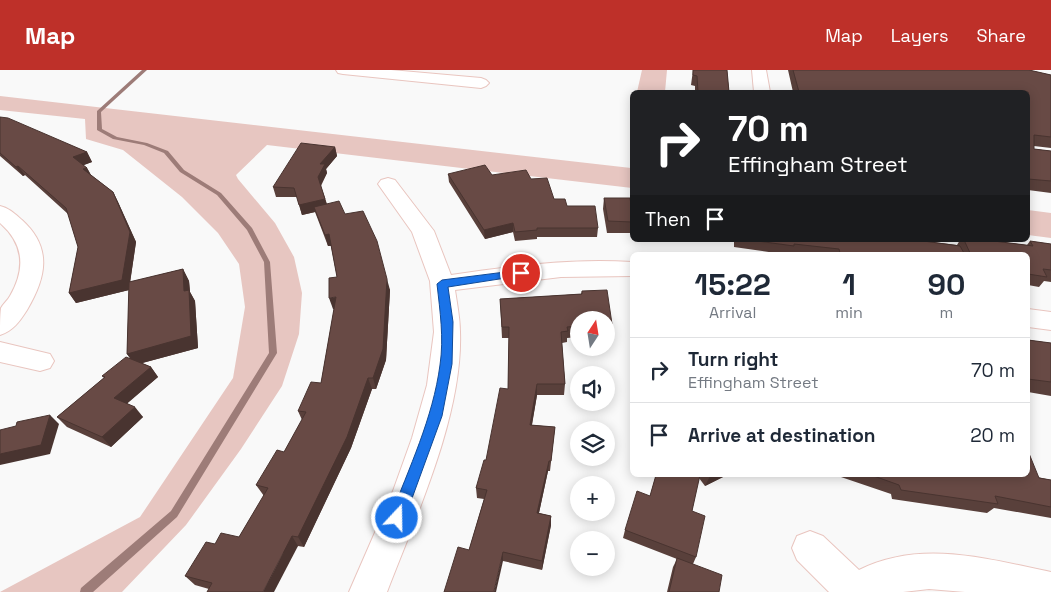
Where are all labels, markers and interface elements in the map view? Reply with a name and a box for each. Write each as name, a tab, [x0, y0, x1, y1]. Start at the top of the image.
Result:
text: Map	[25, 20, 75, 51]
text: Map	[825, 24, 863, 47]
text: Layers	[891, 24, 948, 47]
text: Share	[976, 24, 1026, 47]
text: 70 m	[728, 107, 809, 151]
icon: right	[645, 110, 710, 175]
text: Effingham Street	[728, 150, 908, 178]
icon: arrive	[701, 205, 729, 233]
text: Then	[645, 207, 691, 232]
pin	[500, 252, 542, 294]
icon: arrive	[507, 259, 535, 287]
text: 15:22	[695, 265, 771, 304]
text: 1	[842, 265, 856, 304]
text: 90	[927, 265, 965, 304]
text: Arrival	[709, 302, 756, 323]
text: min	[835, 302, 863, 323]
text: m	[940, 302, 953, 323]
north arrow	[570, 311, 615, 356]
map controls	[570, 311, 615, 576]
text: Turn right	[688, 347, 778, 372]
icon: right	[645, 356, 673, 384]
text: 70 m	[971, 358, 1015, 383]
button: sound	[570, 366, 615, 411]
text: Effingham Street	[688, 372, 819, 393]
button: layers	[570, 421, 615, 466]
icon: arrive	[645, 421, 673, 449]
text: Arrive at destination	[688, 423, 876, 448]
text: 20 m	[970, 423, 1015, 448]
button: +	[570, 476, 615, 521]
position arrow	[370, 491, 422, 543]
button: −	[570, 531, 615, 576]

